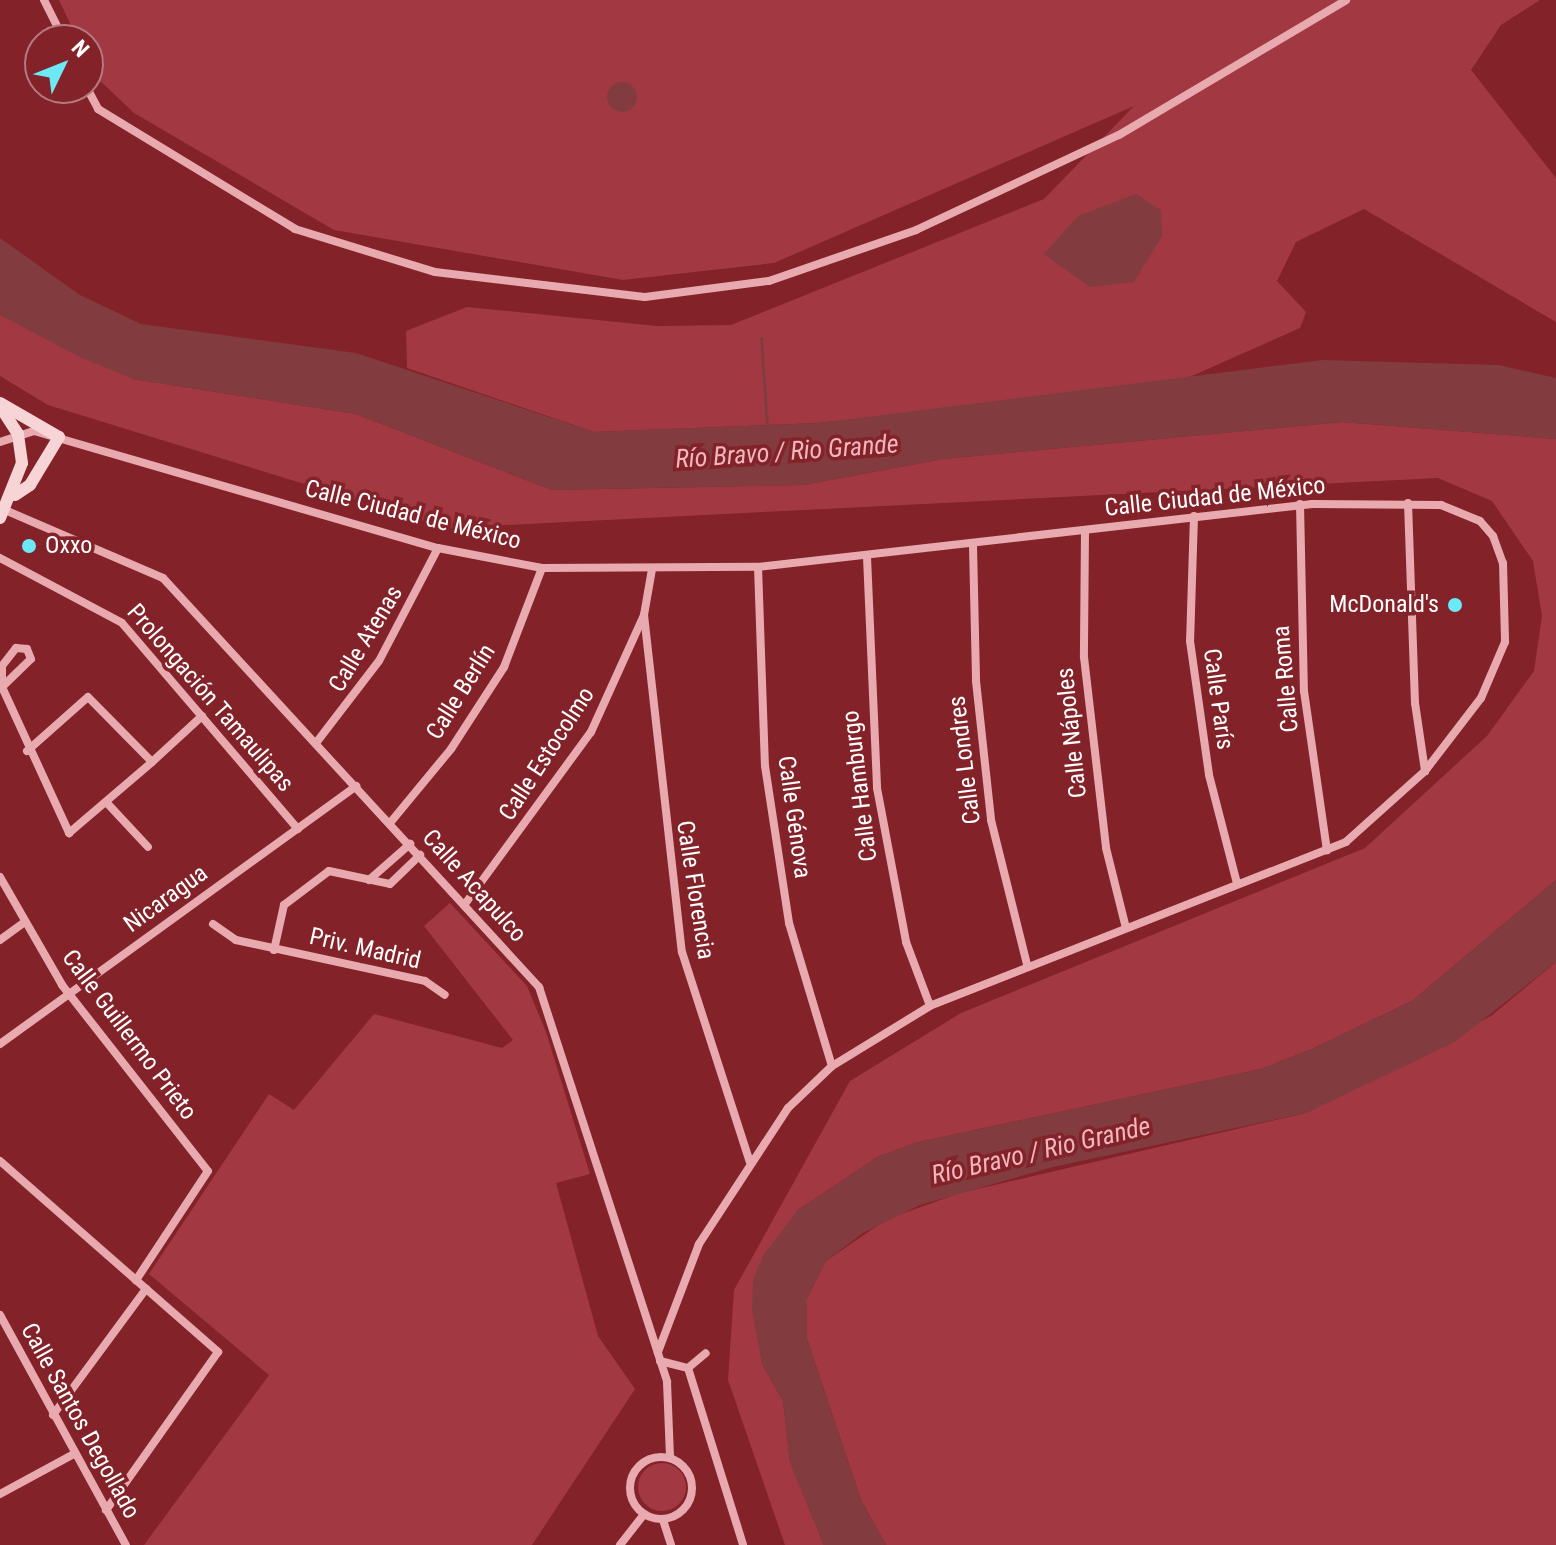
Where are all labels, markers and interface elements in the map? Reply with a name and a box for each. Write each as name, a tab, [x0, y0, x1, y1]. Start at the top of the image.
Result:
north arrow	[24, 24, 104, 104]
text: N	[67, 35, 94, 62]
water label: Río Bravo / Rio Grande	[674, 429, 900, 475]
street label: Calle Ciudad de México	[1103, 471, 1327, 523]
street label: Calle Ciudad de México	[302, 474, 524, 556]
place label: Oxxo	[45, 532, 92, 560]
marker: Oxxo	[20, 537, 38, 555]
street label: Calle Atenas	[323, 581, 409, 697]
place label: McDonald's	[1329, 591, 1439, 619]
marker: McDonald's	[1446, 596, 1464, 614]
street label: Prolongación Tamaulipas	[120, 598, 300, 798]
street label: Calle Roma	[1267, 624, 1305, 734]
street label: Calle Berlín	[420, 639, 502, 745]
street label: Calle París	[1197, 647, 1239, 751]
street label: Calle Nápoles	[1051, 666, 1093, 800]
street label: Calle Estocolmo	[493, 682, 601, 826]
street label: Calle Londres	[943, 694, 987, 826]
street label: Calle Hamburgo	[836, 709, 884, 863]
street label: Calle Génova	[771, 754, 817, 880]
street label: Calle Florencia	[670, 819, 720, 961]
street label: Calle Acapulco	[416, 824, 532, 948]
street label: Nicaragua	[119, 859, 213, 939]
street label: Priv. Madrid	[307, 922, 423, 976]
street label: Calle Guillermo Prieto	[56, 944, 202, 1126]
water label: Río Bravo / Rio Grande	[929, 1111, 1153, 1191]
street label: Calle Santos Degollado	[14, 1318, 146, 1524]

